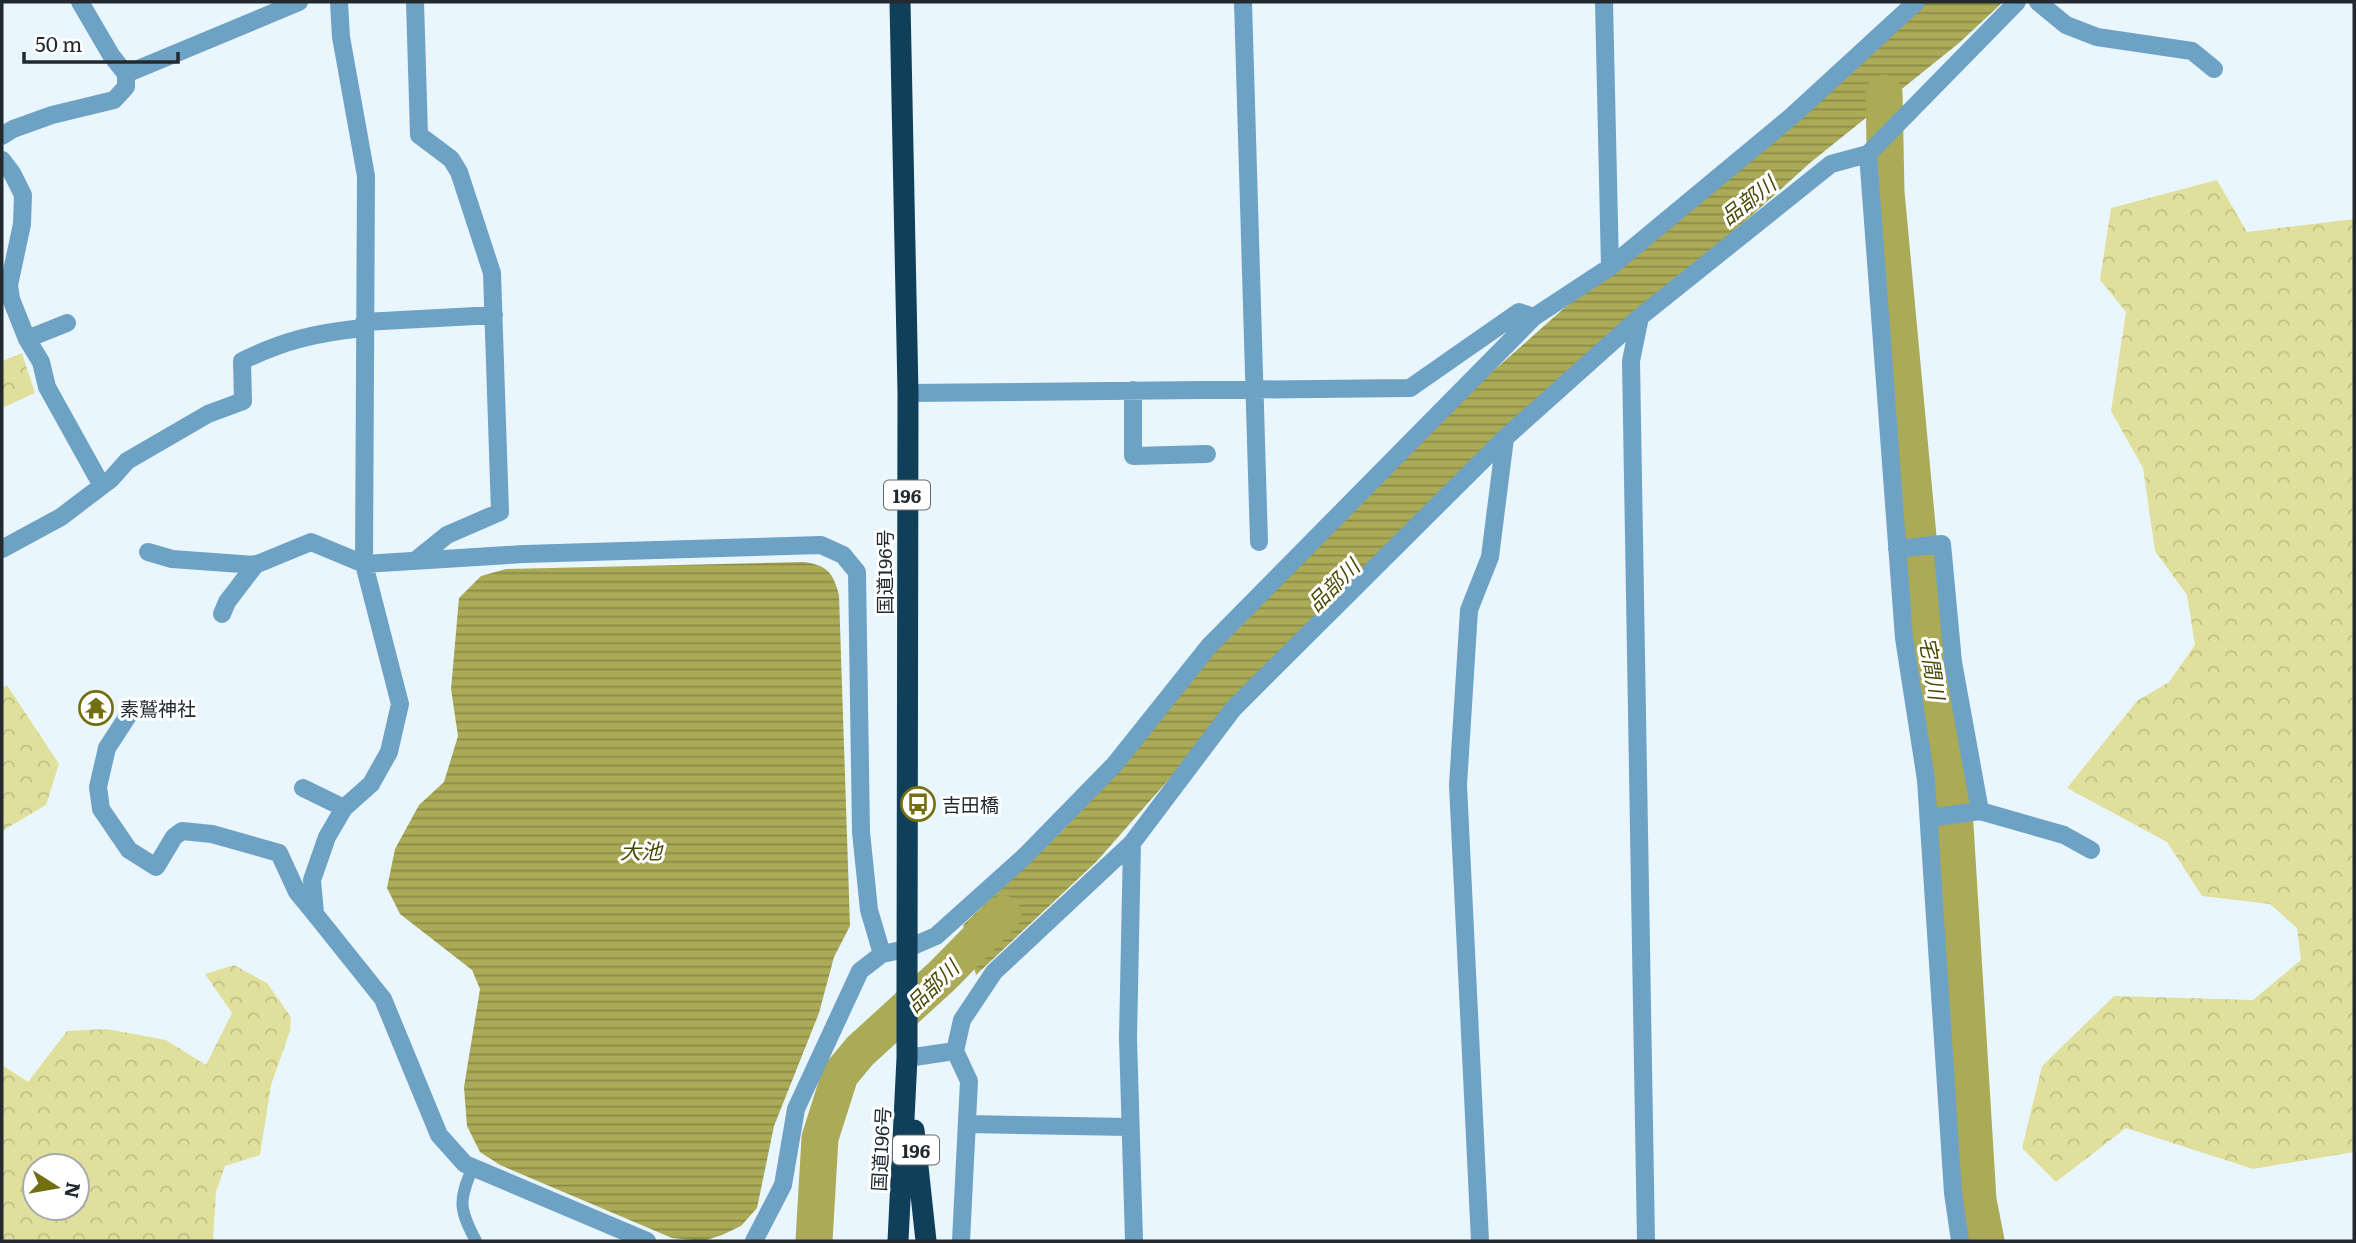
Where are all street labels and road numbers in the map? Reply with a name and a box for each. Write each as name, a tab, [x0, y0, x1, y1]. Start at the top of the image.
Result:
road number: 196	[884, 480, 930, 509]
street label: 国道196号	[870, 530, 898, 614]
street label: 国道196号	[864, 1106, 896, 1192]
road number: 196	[893, 1135, 939, 1164]

